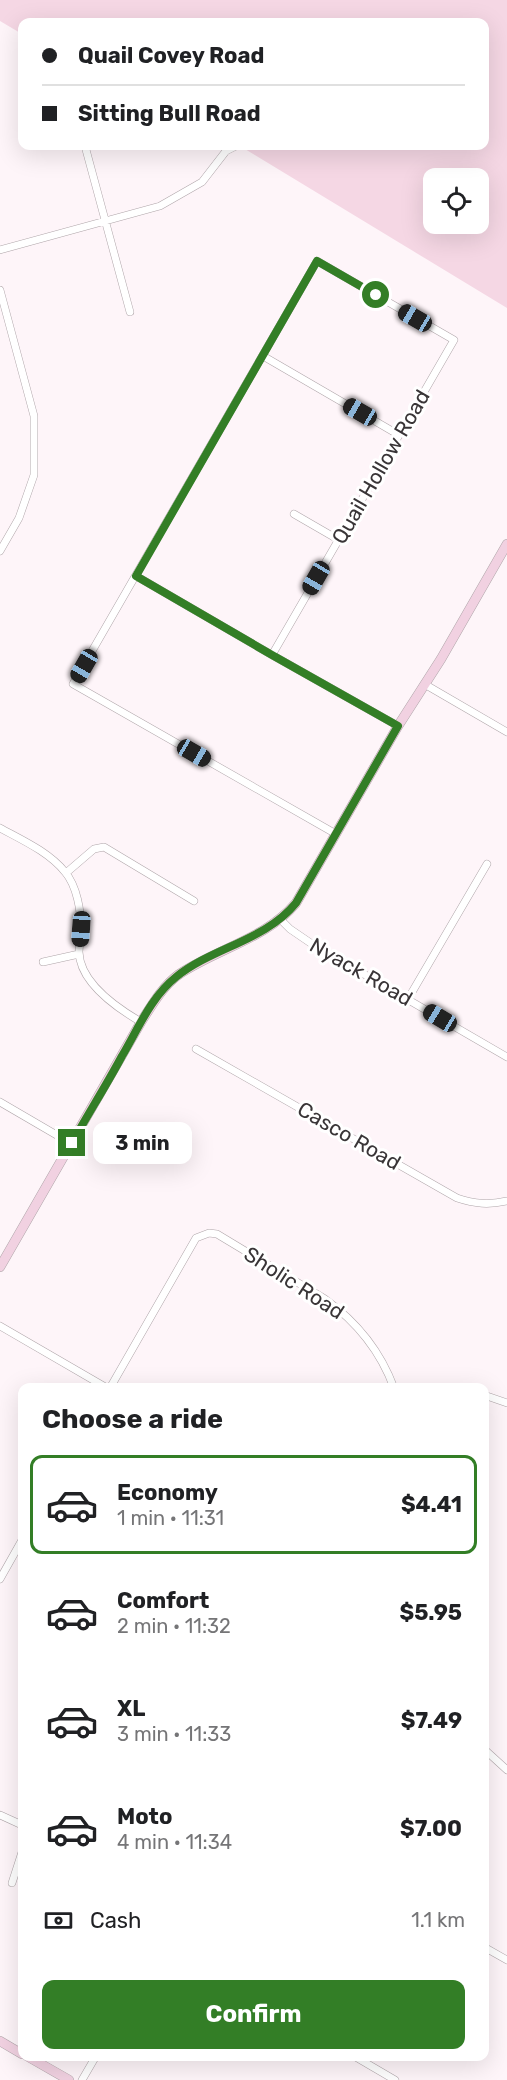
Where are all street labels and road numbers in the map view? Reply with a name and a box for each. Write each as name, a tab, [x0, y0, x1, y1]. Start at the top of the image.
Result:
street label: Quail Hollow Road	[326, 385, 435, 548]
street label: Nyack Road	[305, 932, 417, 1011]
street label: Casco Road	[293, 1096, 405, 1175]
street label: Sholic Road	[239, 1241, 349, 1324]

